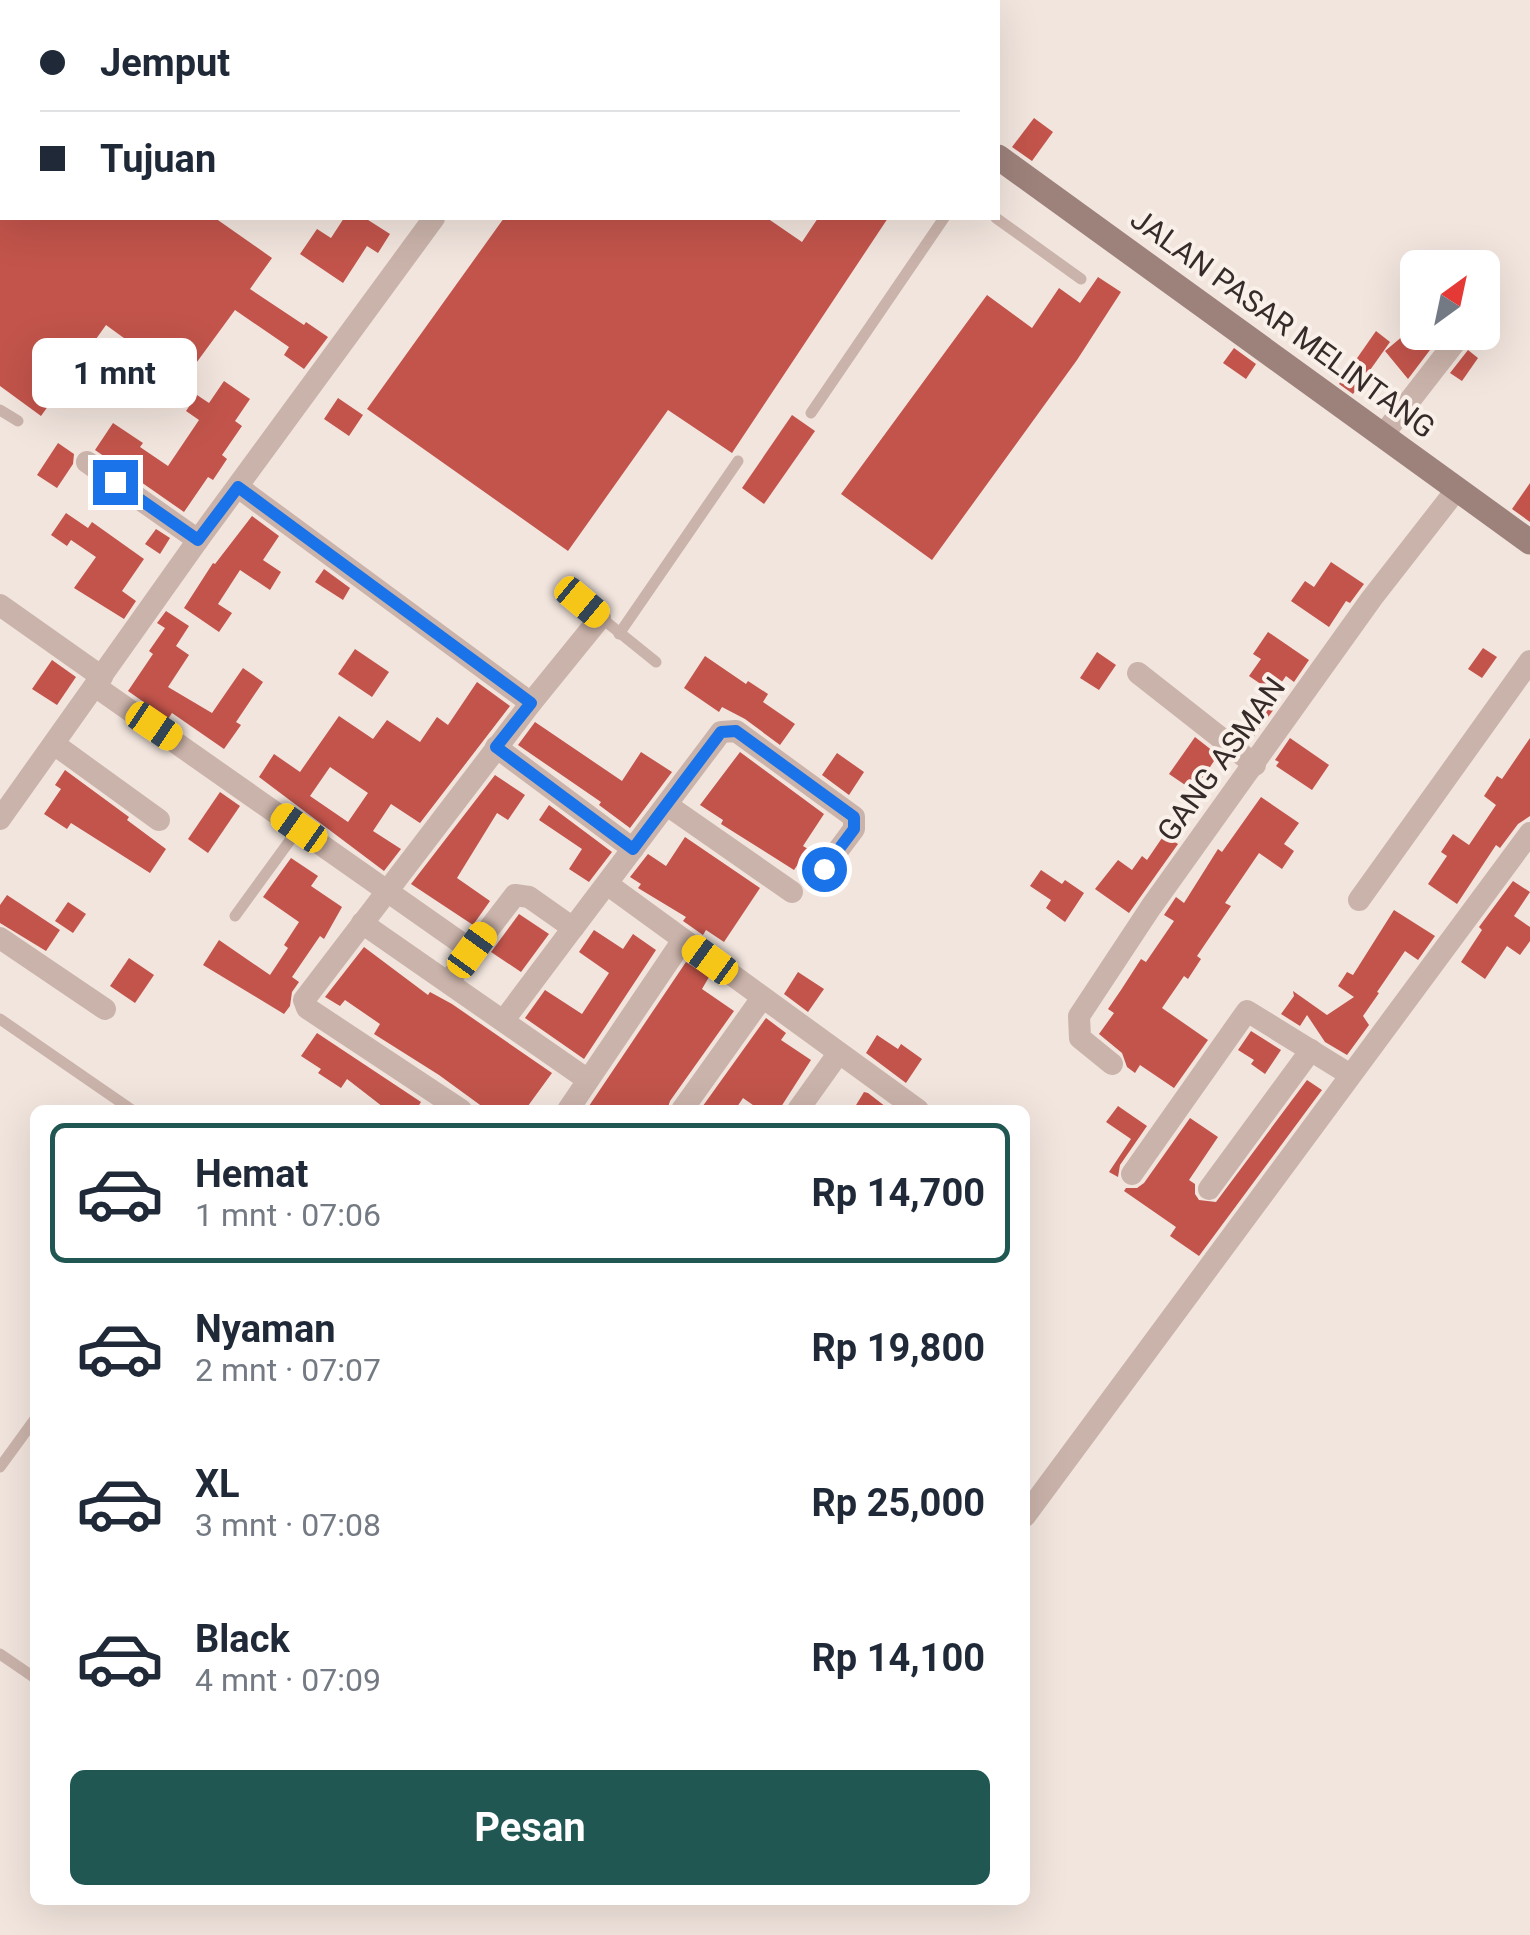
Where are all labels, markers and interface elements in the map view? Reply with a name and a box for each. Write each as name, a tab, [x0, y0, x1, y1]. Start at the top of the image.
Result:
text: Jemput	[100, 41, 230, 85]
text: Tujuan	[100, 137, 216, 181]
street label: JALAN PASAR MELINTANG	[1124, 201, 1442, 445]
north arrow	[1400, 250, 1500, 350]
map controls	[1400, 250, 1500, 350]
callout: 1 mnt	[32, 337, 198, 407]
text: 1 mnt	[73, 354, 156, 392]
route end	[93, 460, 138, 505]
car	[549, 571, 615, 633]
street label: GANG ASMAN	[1150, 670, 1292, 848]
car	[121, 697, 187, 755]
car	[266, 799, 332, 857]
route start	[802, 847, 847, 892]
car	[442, 917, 502, 983]
car	[677, 930, 743, 990]
icon: car	[75, 1148, 165, 1238]
text: Hemat	[195, 1152, 308, 1196]
text: Rp 14,700	[811, 1171, 985, 1215]
text: 1 mnt · 07:06	[195, 1196, 381, 1234]
icon: car	[75, 1303, 165, 1393]
text: Nyaman	[195, 1307, 336, 1351]
text: Rp 19,800	[811, 1326, 985, 1370]
text: 2 mnt · 07:07	[195, 1351, 381, 1389]
icon: car	[75, 1458, 165, 1548]
text: XL	[195, 1462, 240, 1506]
text: Rp 25,000	[811, 1481, 985, 1525]
text: 3 mnt · 07:08	[195, 1506, 381, 1544]
icon: car	[75, 1613, 165, 1703]
text: Black	[195, 1617, 290, 1661]
text: Rp 14,100	[811, 1636, 985, 1680]
text: 4 mnt · 07:09	[195, 1661, 381, 1699]
button: Pesan	[70, 1770, 990, 1885]

